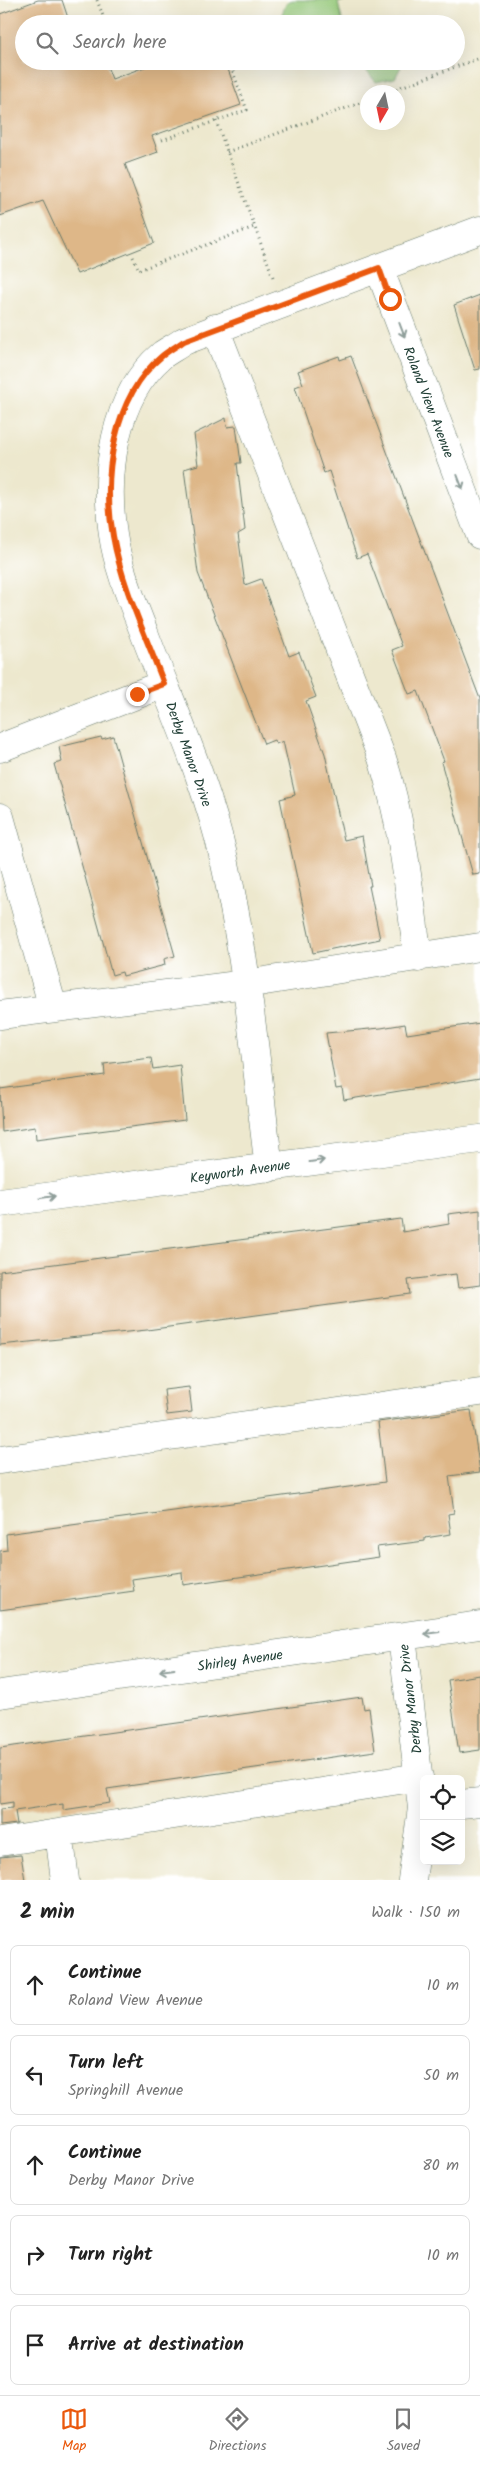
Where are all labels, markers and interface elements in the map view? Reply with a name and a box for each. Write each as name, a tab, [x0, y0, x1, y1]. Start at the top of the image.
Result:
search box	[15, 15, 465, 70]
text: Search here	[73, 28, 167, 58]
icon: search	[33, 29, 61, 57]
north arrow	[360, 85, 405, 130]
route start	[379, 288, 402, 311]
one-way arrow	[398, 322, 407, 337]
street label: Roland View Avenue	[397, 343, 460, 462]
one-way arrow	[456, 474, 465, 489]
route end	[126, 683, 149, 706]
street label: Derby Manor Drive	[159, 699, 218, 811]
street label: Keyworth Avenue	[188, 1154, 293, 1190]
one-way arrow	[309, 1156, 325, 1166]
one-way arrow	[40, 1192, 56, 1202]
one-way arrow	[424, 1628, 440, 1638]
street label: Derby Manor Drive	[393, 1642, 429, 1755]
street label: Shirley Avenue	[196, 1644, 285, 1678]
one-way arrow	[159, 1666, 175, 1676]
map controls	[420, 1775, 465, 1865]
button: locate	[420, 1775, 465, 1820]
button: layers	[420, 1820, 465, 1865]
text: 2 min	[20, 1896, 75, 1929]
text: Walk · 150 m	[371, 1900, 460, 1925]
text: Continue	[68, 1958, 141, 1988]
icon: ahead	[21, 1971, 49, 1999]
text: 10 m	[427, 1973, 459, 1998]
text: Roland View Avenue	[68, 1988, 203, 2013]
text: Turn left	[68, 2048, 143, 2078]
icon: left	[21, 2061, 49, 2089]
text: 50 m	[423, 2063, 459, 2088]
text: Springhill Avenue	[68, 2078, 183, 2103]
text: Continue	[68, 2138, 141, 2168]
icon: ahead	[21, 2151, 49, 2179]
text: 80 m	[422, 2153, 459, 2178]
text: Derby Manor Drive	[68, 2168, 194, 2193]
text: Turn right	[68, 2240, 153, 2270]
icon: right	[21, 2241, 49, 2269]
text: 10 m	[427, 2243, 459, 2268]
text: Arrive at destination	[68, 2330, 244, 2360]
icon: arrive	[21, 2331, 49, 2359]
tab: Map	[60, 2405, 88, 2457]
tab: Directions	[208, 2405, 266, 2457]
tab: Saved	[387, 2405, 420, 2457]

